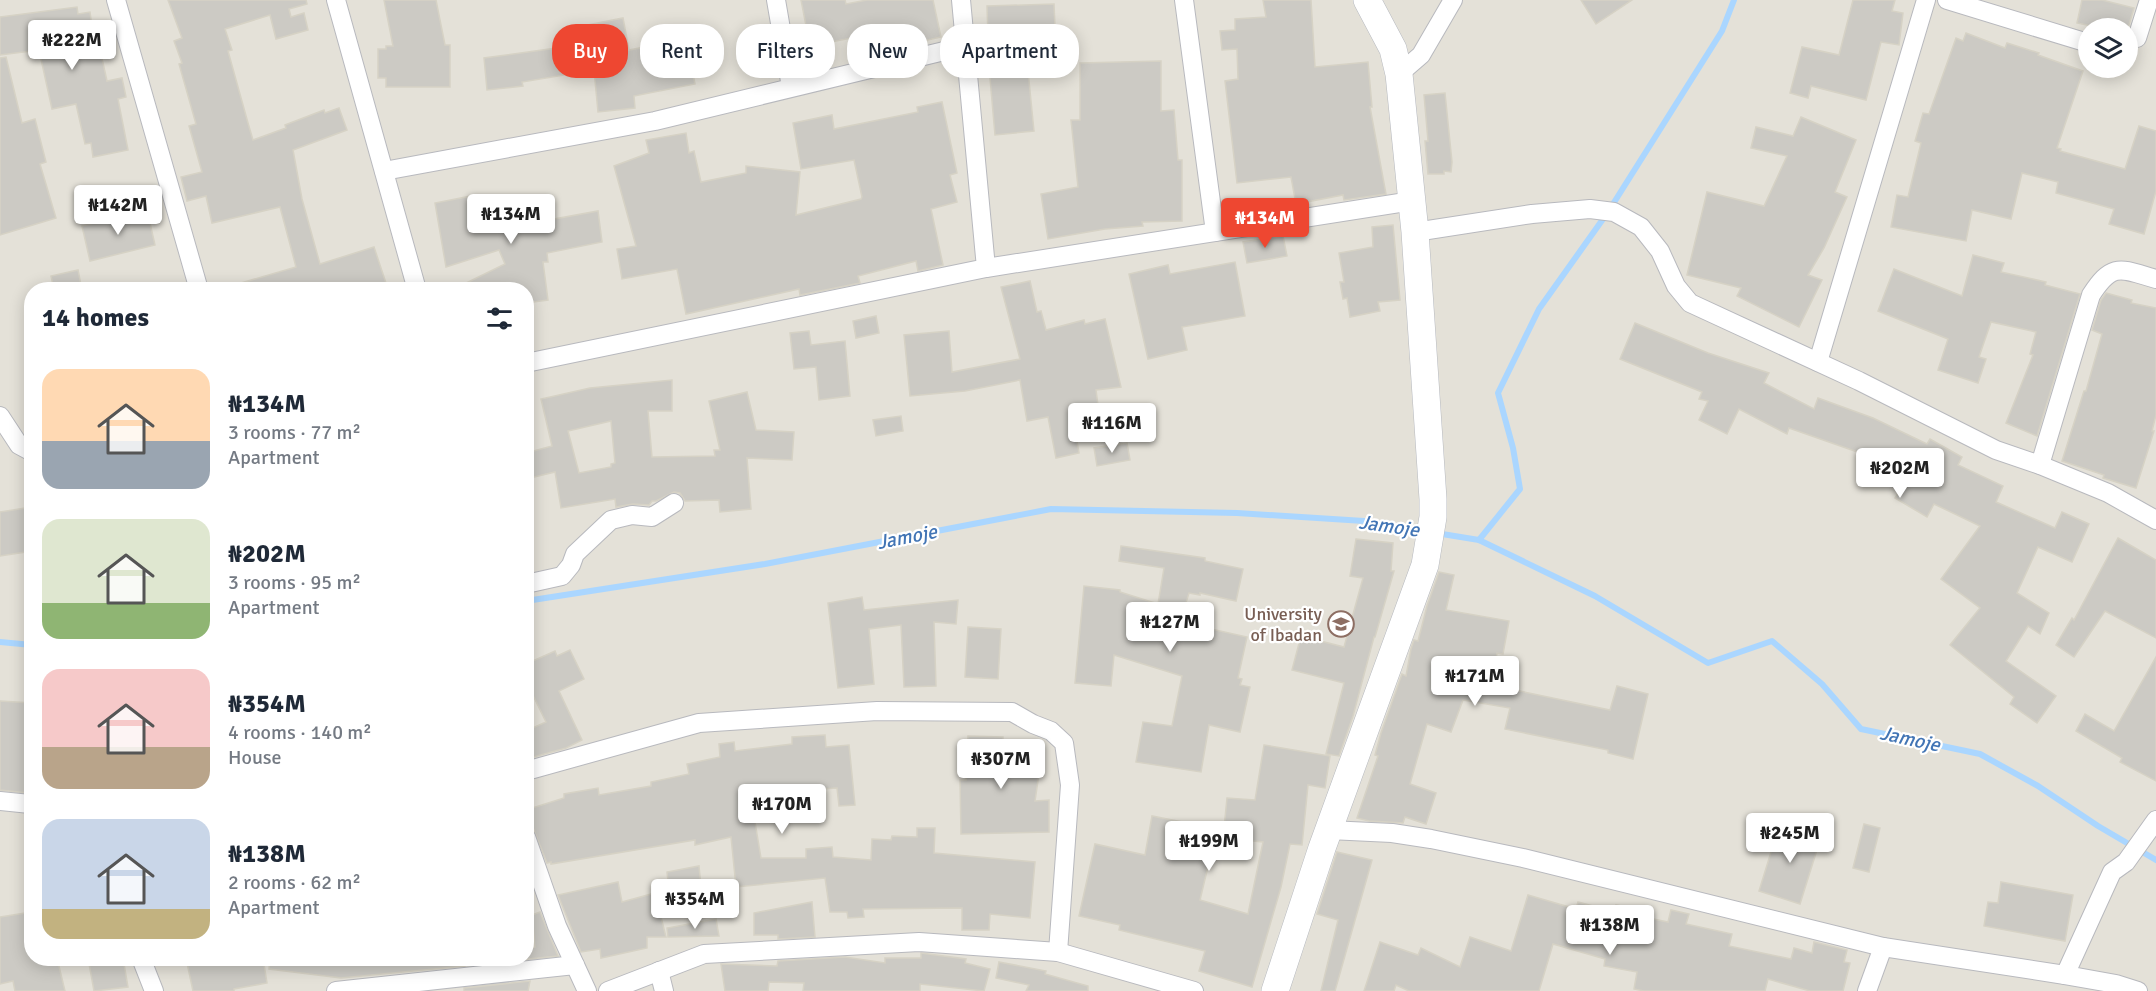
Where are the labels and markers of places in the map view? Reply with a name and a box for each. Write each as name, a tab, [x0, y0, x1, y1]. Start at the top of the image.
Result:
pin: ₦222M	[30, 20, 114, 71]
pin: ₦142M	[76, 185, 160, 236]
pin: ₦134M	[469, 194, 553, 245]
pin: ₦134M	[1223, 198, 1307, 249]
pin: ₦116M	[1070, 403, 1154, 454]
pin: ₦202M	[1858, 448, 1942, 499]
pin: ₦127M	[1128, 602, 1212, 653]
place label: University of Ibadan	[1244, 603, 1323, 646]
school or university icon: University of Ibadan	[1326, 609, 1356, 639]
pin: ₦171M	[1433, 656, 1517, 707]
pin: ₦307M	[959, 739, 1043, 790]
pin: ₦170M	[740, 784, 824, 835]
pin: ₦245M	[1748, 813, 1832, 864]
pin: ₦199M	[1167, 821, 1251, 872]
pin: ₦354M	[653, 879, 737, 930]
pin: ₦138M	[1568, 905, 1652, 956]

